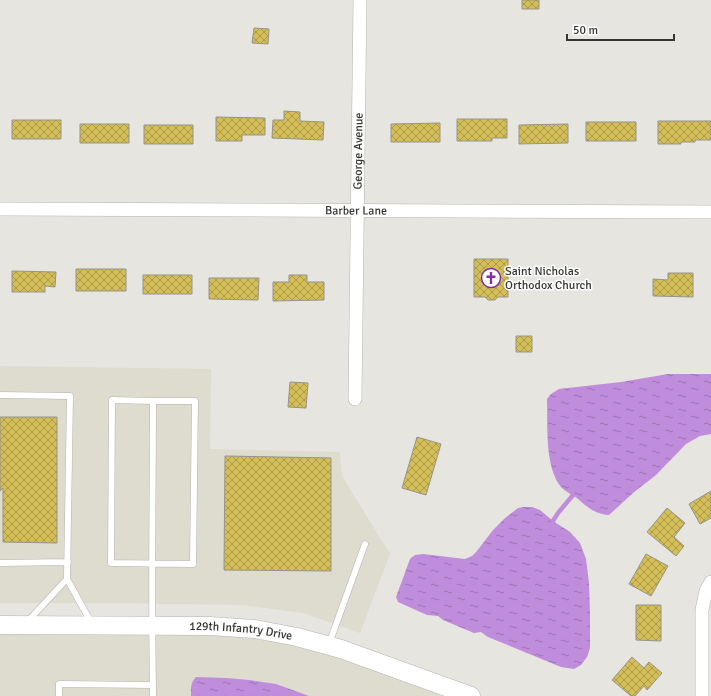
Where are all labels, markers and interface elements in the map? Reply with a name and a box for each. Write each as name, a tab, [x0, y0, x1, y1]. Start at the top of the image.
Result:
scale bar	[567, 16, 674, 42]
text: 50 m	[573, 23, 598, 38]
street label: George Avenue	[351, 112, 367, 190]
street label: Barber Lane	[325, 203, 387, 219]
place label: Saint Nicholas Orthodox Church	[505, 264, 592, 293]
church icon: Saint Nicholas Orthodox Church	[480, 267, 502, 289]
street label: 129th Infantry Drive	[189, 619, 293, 644]

